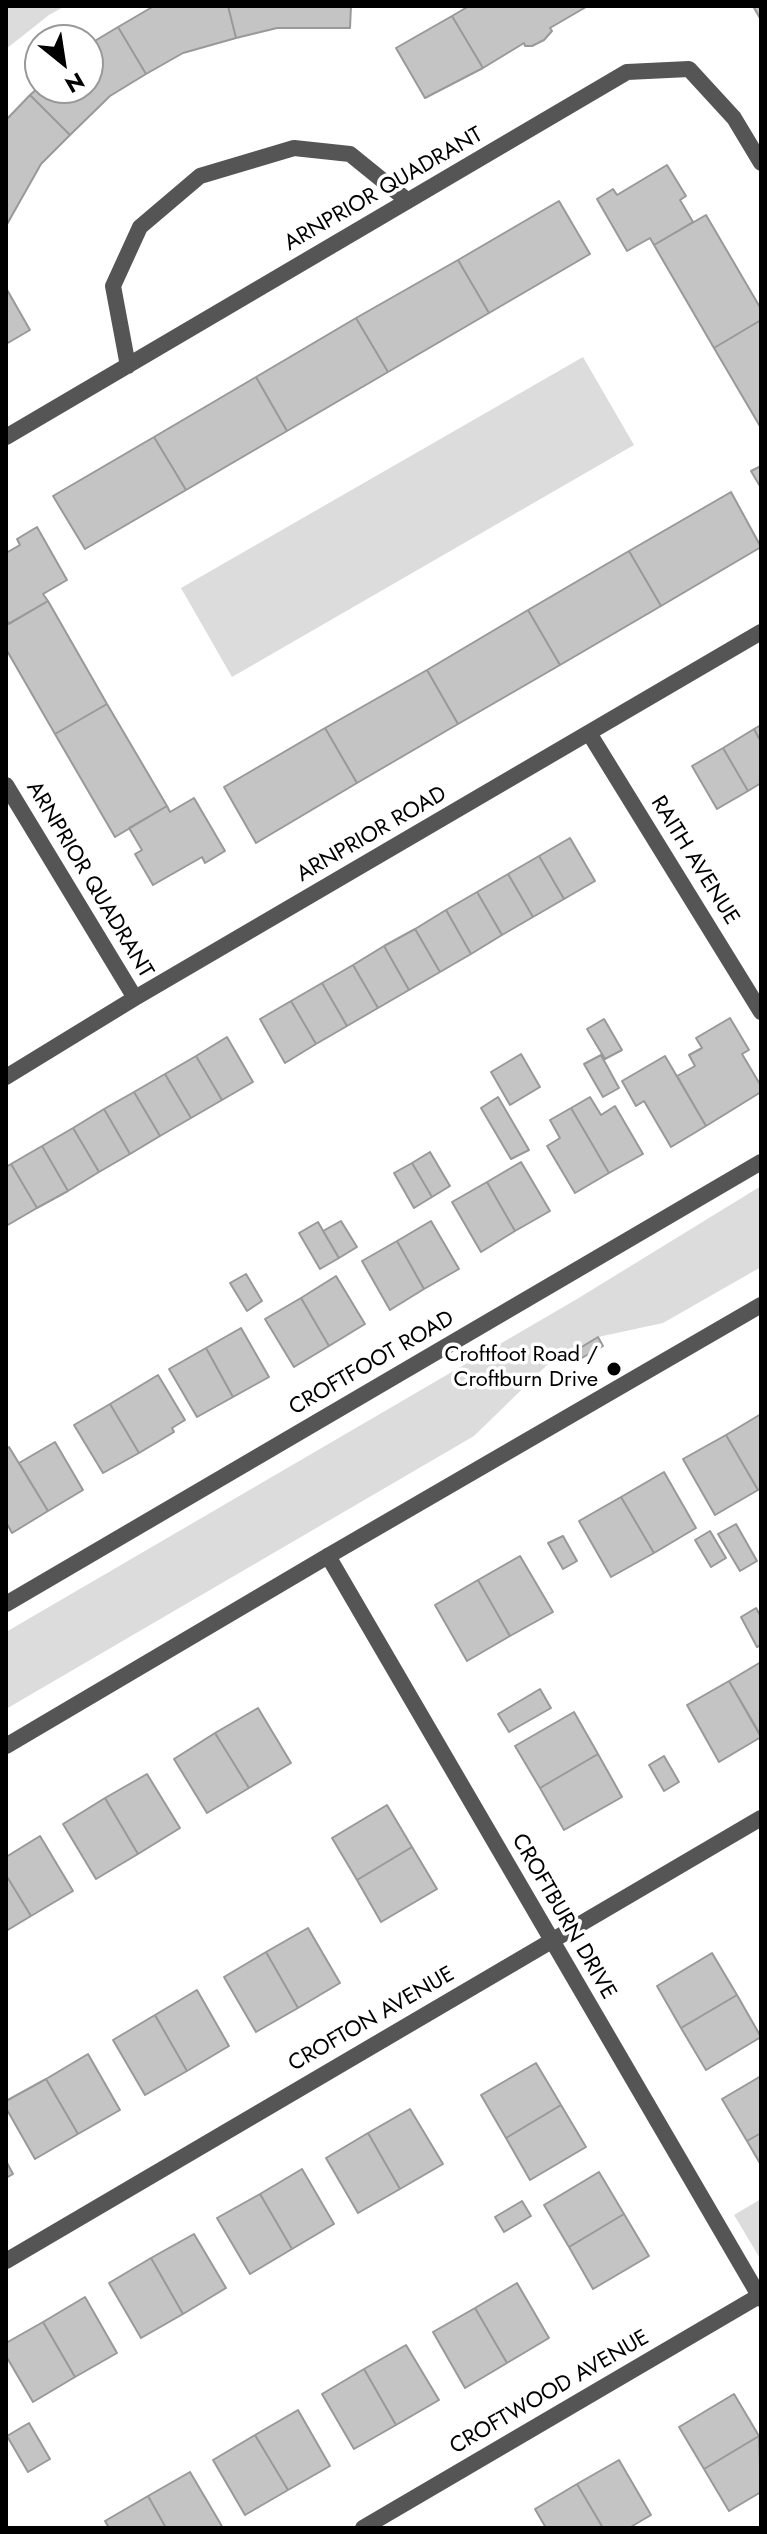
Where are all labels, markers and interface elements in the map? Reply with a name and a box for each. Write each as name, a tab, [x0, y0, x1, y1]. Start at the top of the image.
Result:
north arrow	[24, 24, 104, 104]
text: N	[59, 65, 91, 101]
street label: ARNPRIOR QUADRANT	[280, 122, 488, 258]
street label: ARNPRIOR QUADRANT	[20, 777, 158, 983]
street label: ARNPRIOR ROAD	[292, 781, 452, 889]
street label: RAITH AVENUE	[644, 792, 744, 930]
street label: CROFTFOOT ROAD	[285, 1306, 459, 1422]
place label: Croftfoot Road / Croftburn Drive	[445, 1343, 598, 1394]
marker: Croftfoot Road / Croftburn Drive	[605, 1360, 623, 1378]
street label: CROFTBURN DRIVE	[505, 1830, 621, 2004]
street label: CROFTON AVENUE	[284, 1962, 460, 2078]
street label: CROFTWOOD AVENUE	[446, 2325, 654, 2461]

